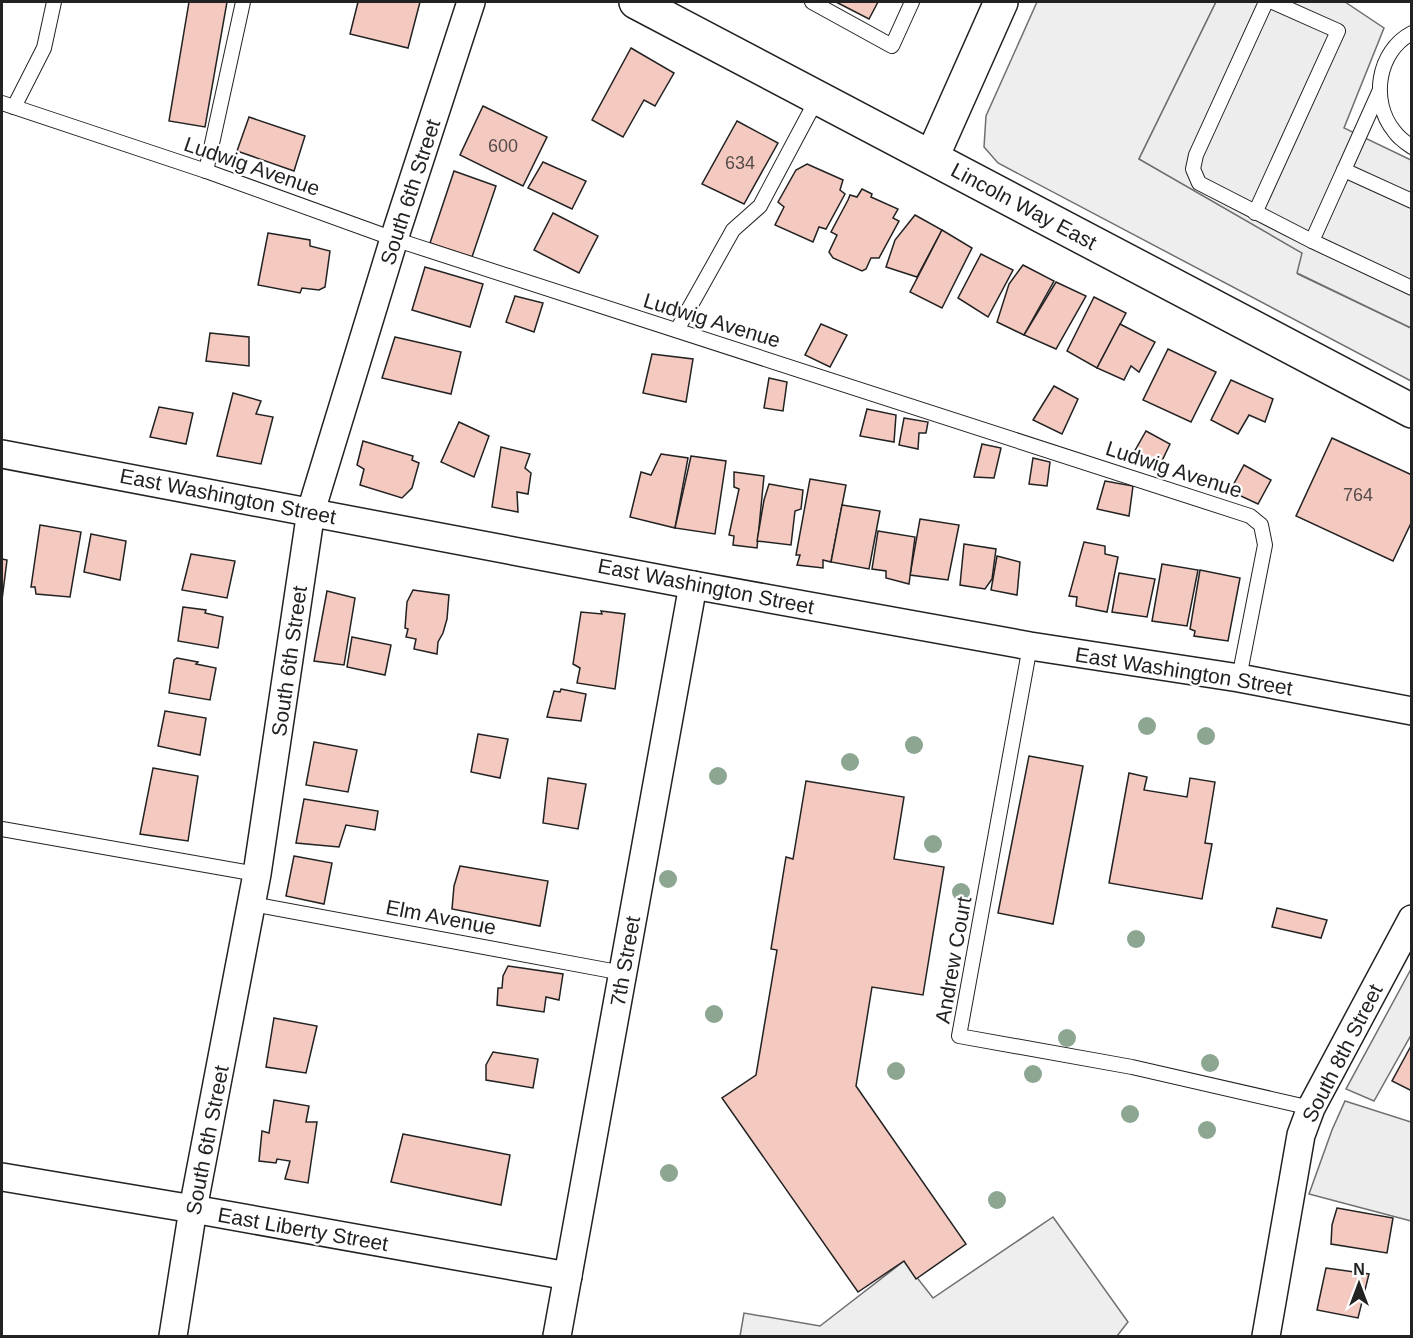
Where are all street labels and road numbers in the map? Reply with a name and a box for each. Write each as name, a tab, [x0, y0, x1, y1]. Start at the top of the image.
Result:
street label: South 6th Street	[376, 116, 444, 268]
street label: Ludwig Avenue	[181, 132, 323, 200]
street label: Lincoln Way East	[947, 158, 1101, 254]
street label: Ludwig Avenue	[641, 288, 783, 352]
street label: Ludwig Avenue	[1103, 436, 1245, 502]
street label: East Washington Street	[118, 464, 338, 528]
street label: East Washington Street	[596, 554, 816, 618]
street label: South 6th Street	[267, 584, 311, 738]
street label: East Washington Street	[1074, 642, 1295, 700]
street label: Elm Avenue	[384, 895, 498, 939]
street label: Andrew Court	[931, 895, 976, 1025]
street label: 7th Street	[606, 914, 644, 1008]
street label: South 8th Street	[1297, 980, 1387, 1126]
street label: South 6th Street	[181, 1063, 233, 1217]
street label: East Liberty Street	[216, 1203, 390, 1255]

